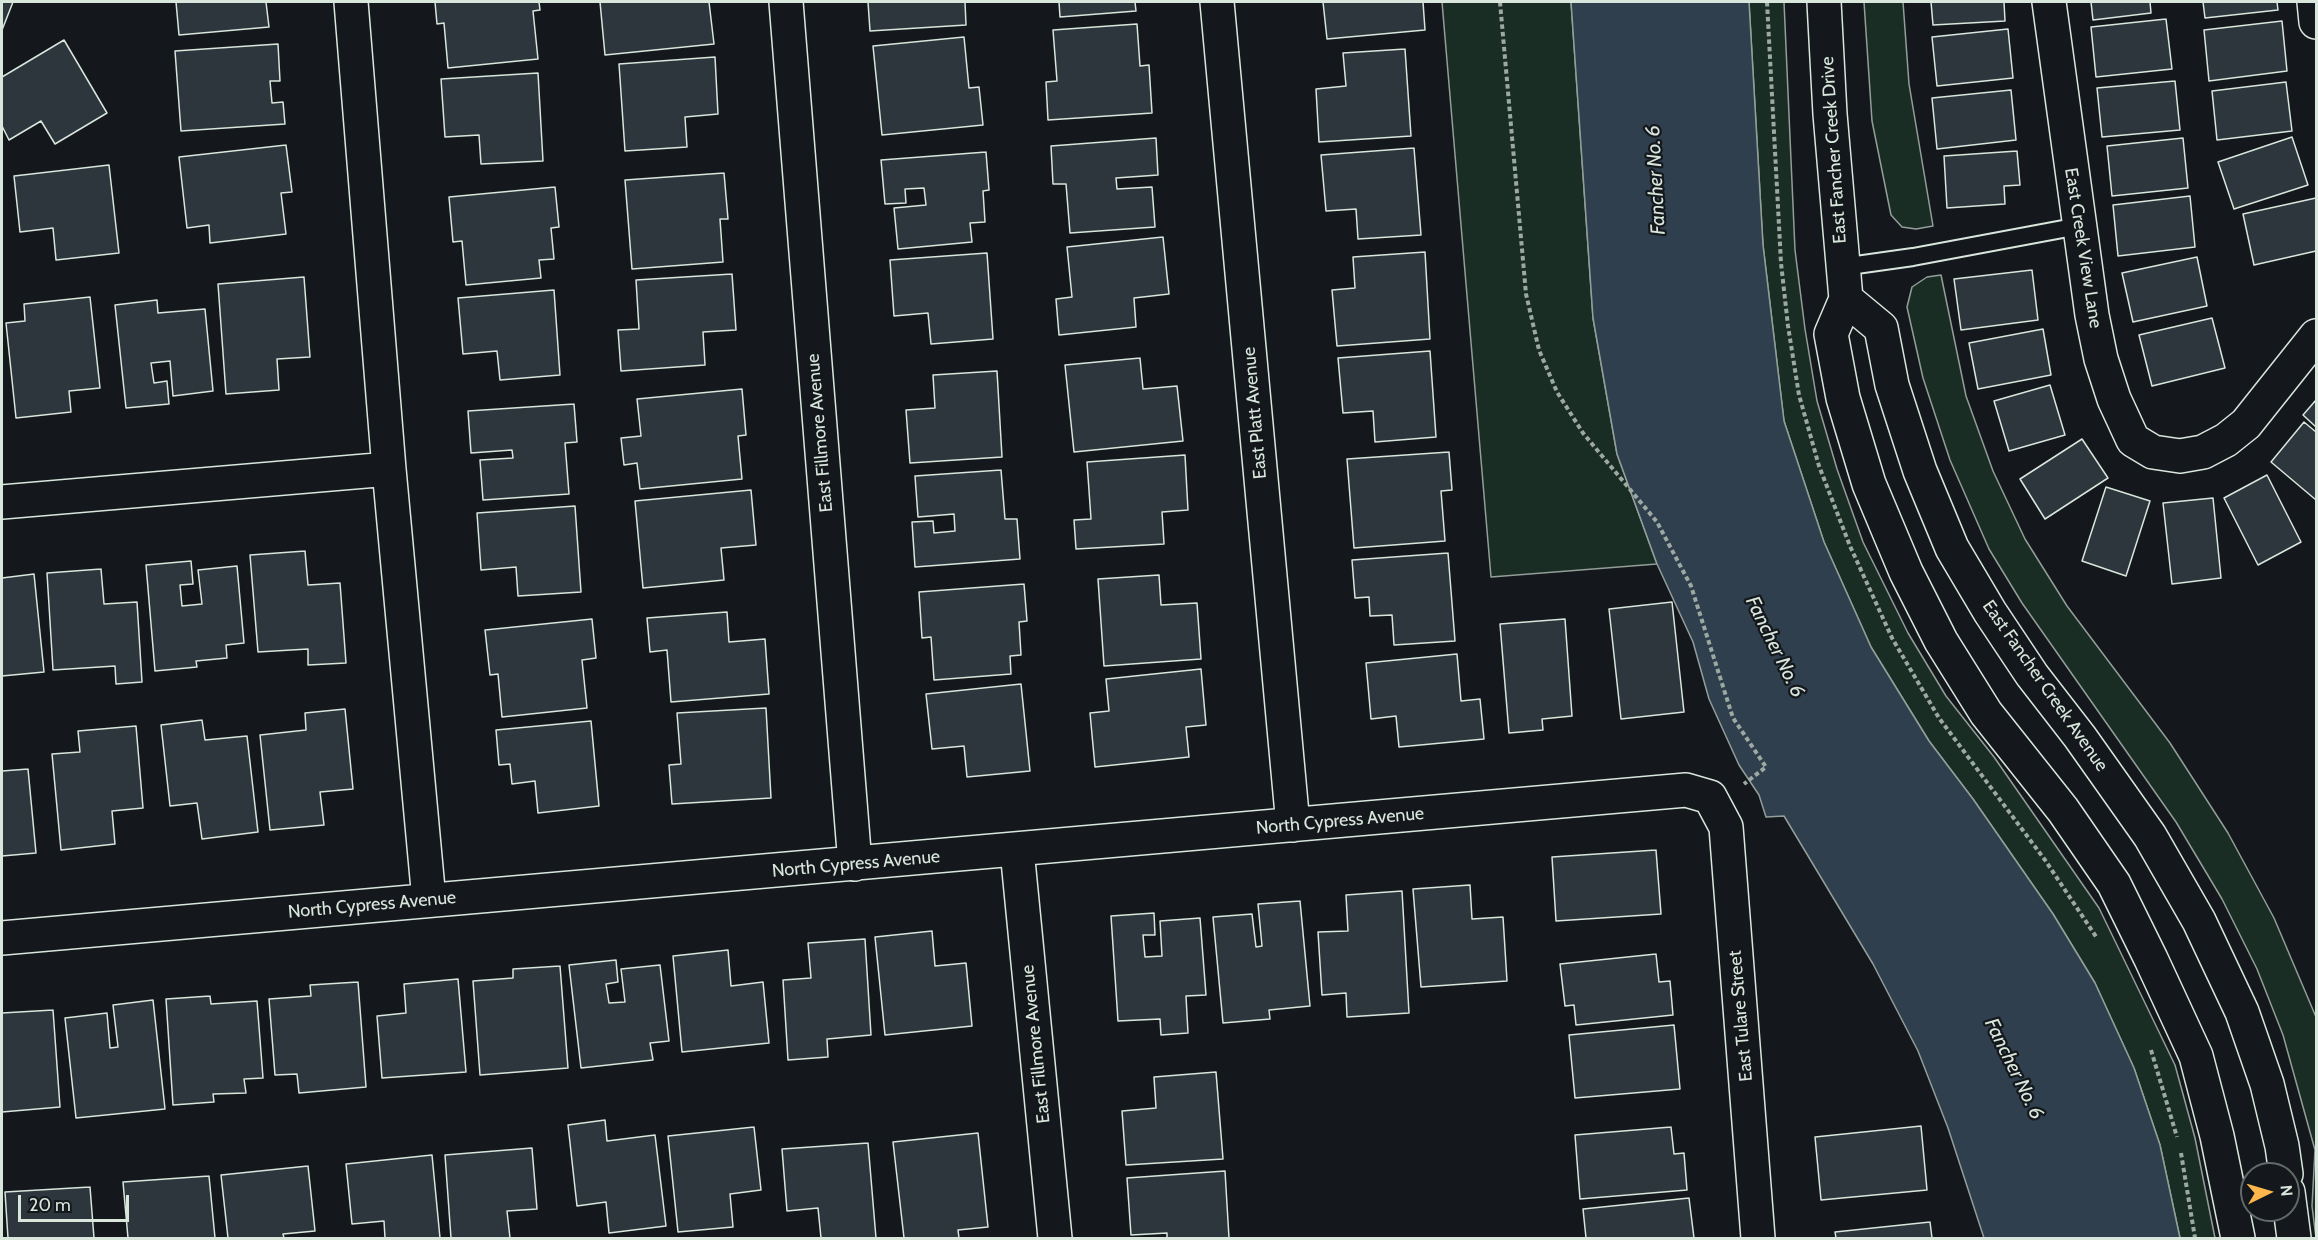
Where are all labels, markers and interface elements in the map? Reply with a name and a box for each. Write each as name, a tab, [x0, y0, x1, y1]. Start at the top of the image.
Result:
street label: East Fancher Creek Drive	[1817, 56, 1851, 244]
water label: Fancher No. 6	[1641, 124, 1671, 236]
street label: East Creek View Lane	[2060, 166, 2106, 330]
street label: East Platt Avenue	[1238, 346, 1272, 480]
street label: East Fillmore Avenue	[802, 353, 838, 513]
water label: Fancher No. 6	[1740, 592, 1810, 702]
street label: East Fancher Creek Avenue	[1978, 596, 2112, 776]
street label: North Cypress Avenue	[1255, 803, 1425, 839]
street label: North Cypress Avenue	[771, 846, 941, 882]
street label: North Cypress Avenue	[287, 887, 457, 923]
street label: East Tulare Street	[1725, 950, 1757, 1082]
street label: East Fillmore Avenue	[1017, 964, 1055, 1124]
water label: Fancher No. 6	[1979, 1014, 2049, 1124]
north arrow	[2240, 1162, 2300, 1222]
scale bar	[21, 1183, 132, 1221]
text: N	[2276, 1184, 2296, 1197]
text: 20 m	[29, 1194, 71, 1216]

